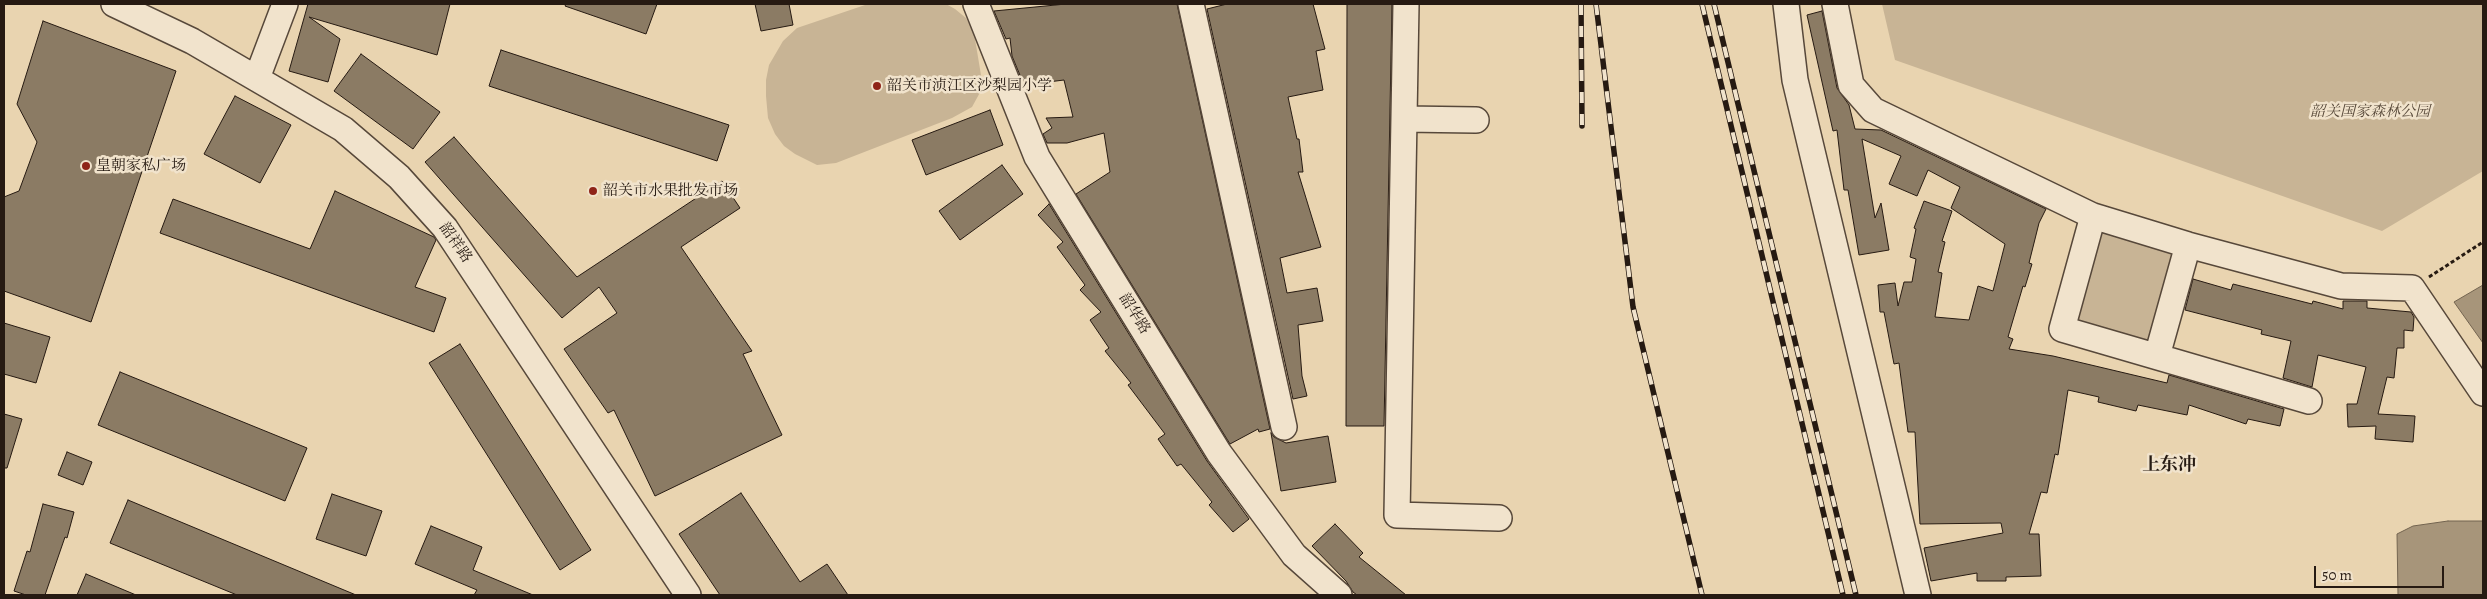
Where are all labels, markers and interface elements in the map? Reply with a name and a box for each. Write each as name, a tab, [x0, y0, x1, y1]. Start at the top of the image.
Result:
place label: 韶关市浈江区沙梨园小学	[887, 77, 1052, 95]
marker: 韶关市浈江区沙梨园小学	[871, 80, 883, 92]
park label: 韶关国家森林公园	[2310, 103, 2430, 121]
place label: 皇朝家私广场	[96, 157, 186, 175]
marker: 皇朝家私广场	[80, 160, 92, 172]
place label: 韶关市水果批发市场	[603, 182, 738, 200]
marker: 韶关市水果批发市场	[587, 185, 599, 197]
street label: 韶祥路	[435, 219, 475, 267]
street label: 韶华路	[1114, 290, 1154, 338]
district label: 上东冲	[2142, 455, 2196, 477]
scale bar	[2317, 556, 2447, 588]
text: 50 m	[2322, 565, 2352, 585]

